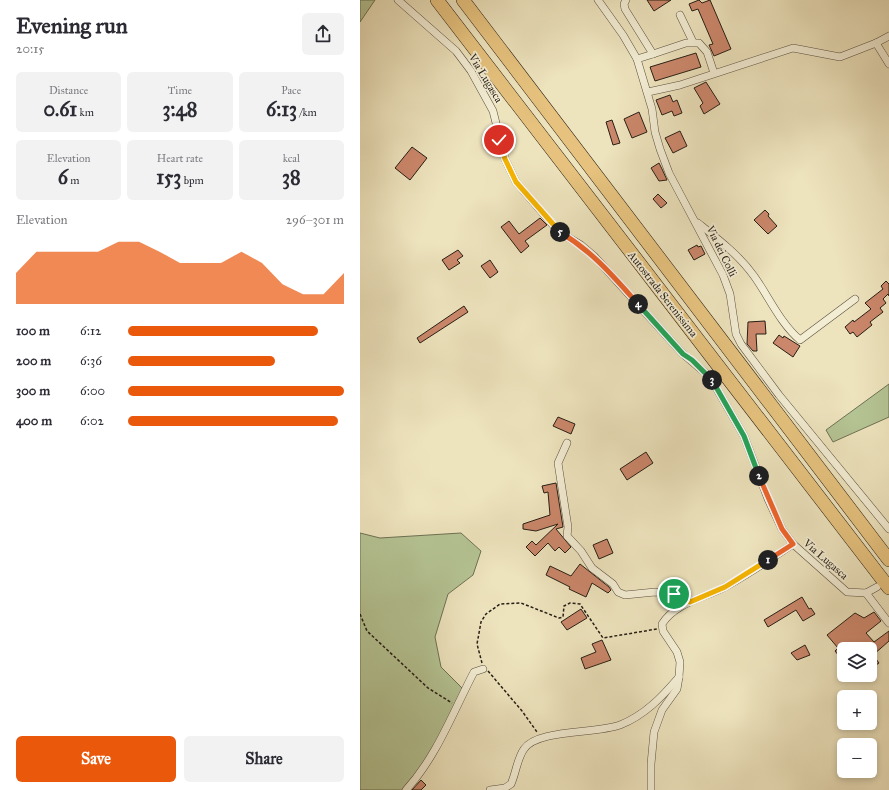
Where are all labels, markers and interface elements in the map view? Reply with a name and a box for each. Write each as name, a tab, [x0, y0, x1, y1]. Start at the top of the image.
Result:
text: Evening run	[16, 12, 128, 39]
button: share	[302, 13, 344, 55]
text: 20:15	[16, 41, 44, 57]
street label: Via Lugasca	[465, 51, 505, 105]
text: Distance	[49, 84, 88, 97]
text: Time	[168, 84, 192, 97]
text: Pace	[281, 84, 301, 97]
text: 0.61	[43, 97, 77, 121]
text: 3:48	[163, 97, 197, 121]
text: 6:13	[266, 97, 297, 121]
text: km	[77, 106, 94, 119]
text: /km	[297, 106, 317, 119]
pin	[482, 123, 516, 157]
icon: check	[488, 129, 510, 151]
text: Elevation	[47, 152, 91, 165]
text: Heart rate	[157, 152, 203, 165]
text: kcal	[283, 152, 300, 165]
text: 6	[58, 165, 68, 189]
text: 153	[156, 165, 181, 189]
text: 38	[282, 165, 301, 189]
text: m	[68, 174, 80, 187]
text: bpm	[181, 174, 204, 187]
text: Elevation	[16, 212, 68, 228]
text: 296–301 m	[286, 212, 344, 228]
pin: 5	[550, 222, 570, 242]
street label: Via dei Colli	[703, 223, 739, 279]
text: 5	[557, 225, 563, 238]
street label: Autostrada Serenissima	[624, 248, 700, 340]
pin: 4	[628, 294, 648, 314]
text: 4	[635, 297, 641, 310]
text: 100 m	[16, 323, 50, 339]
text: 6:12	[80, 323, 102, 339]
text: 200 m	[16, 353, 51, 369]
text: 6:36	[80, 353, 102, 369]
pin: 3	[702, 370, 722, 390]
text: 3	[710, 373, 714, 386]
text: 300 m	[16, 383, 50, 399]
text: 6:00	[80, 383, 105, 399]
text: 400 m	[16, 413, 52, 429]
text: 6:02	[80, 413, 104, 429]
pin: 2	[749, 466, 769, 486]
text: 2	[756, 469, 762, 482]
street label: Via Lugasca	[800, 536, 851, 582]
pin: 1	[758, 550, 778, 570]
text: 1	[766, 553, 770, 566]
pin	[657, 577, 691, 611]
icon: arrive	[663, 583, 685, 605]
map controls	[837, 642, 877, 778]
button: layers	[837, 642, 877, 682]
button: +	[837, 690, 877, 730]
button: Save	[16, 736, 176, 782]
button: Share	[184, 736, 344, 782]
button: −	[837, 738, 877, 778]

